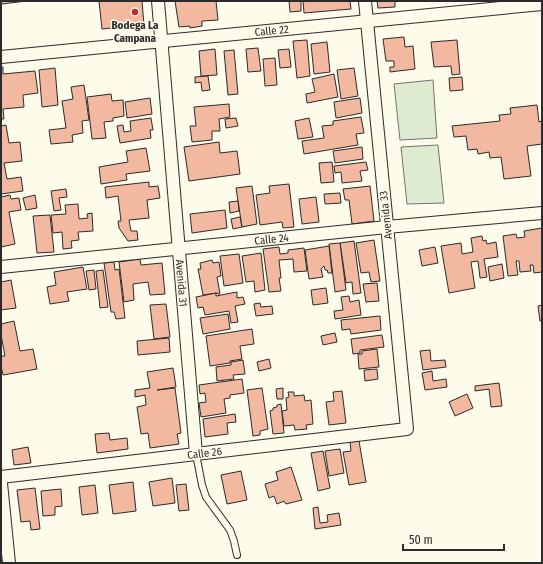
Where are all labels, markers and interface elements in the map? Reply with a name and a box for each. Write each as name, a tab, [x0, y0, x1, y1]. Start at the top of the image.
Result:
marker: Bodega La Campana	[130, 7, 140, 17]
place label: Bodega La Campana	[111, 19, 159, 45]
street label: Calle 22	[254, 22, 290, 39]
street label: Avenida 33	[377, 190, 395, 240]
street label: Calle 24	[254, 231, 290, 247]
street label: Avenida 31	[173, 259, 190, 307]
street label: Calle 26	[186, 444, 223, 461]
scale bar	[403, 526, 504, 552]
text: 50 m	[409, 533, 433, 547]

